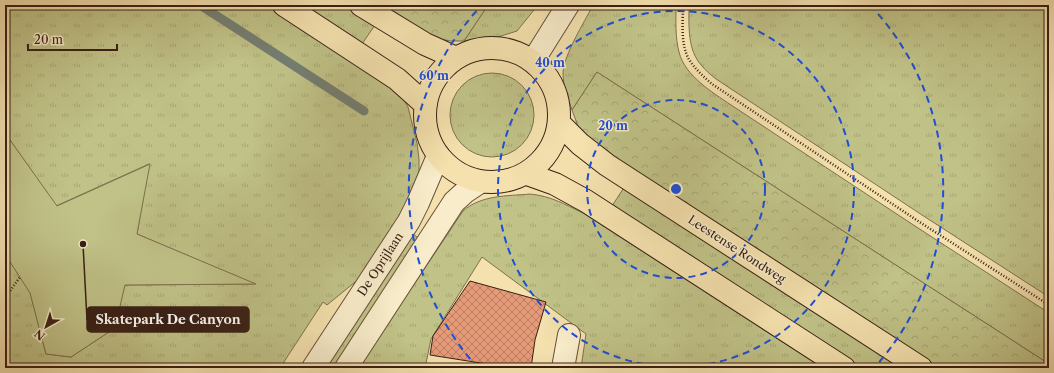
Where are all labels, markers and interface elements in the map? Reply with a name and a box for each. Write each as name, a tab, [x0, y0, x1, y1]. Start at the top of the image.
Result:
scale bar	[28, 26, 117, 52]
text: 20 m	[34, 32, 63, 47]
text: 40 m	[535, 55, 565, 70]
text: 60 m	[419, 68, 449, 83]
text: 20 m	[598, 118, 628, 133]
centre of rings	[669, 182, 683, 196]
street label: Leestense Rondweg	[685, 212, 789, 287]
street label: De Oprijlaan	[354, 229, 406, 299]
north arrow	[26, 307, 66, 347]
callout: Skatepark De Canyon	[87, 307, 249, 332]
text: Skatepark De Canyon	[95, 311, 241, 327]
text: N	[31, 326, 48, 343]

